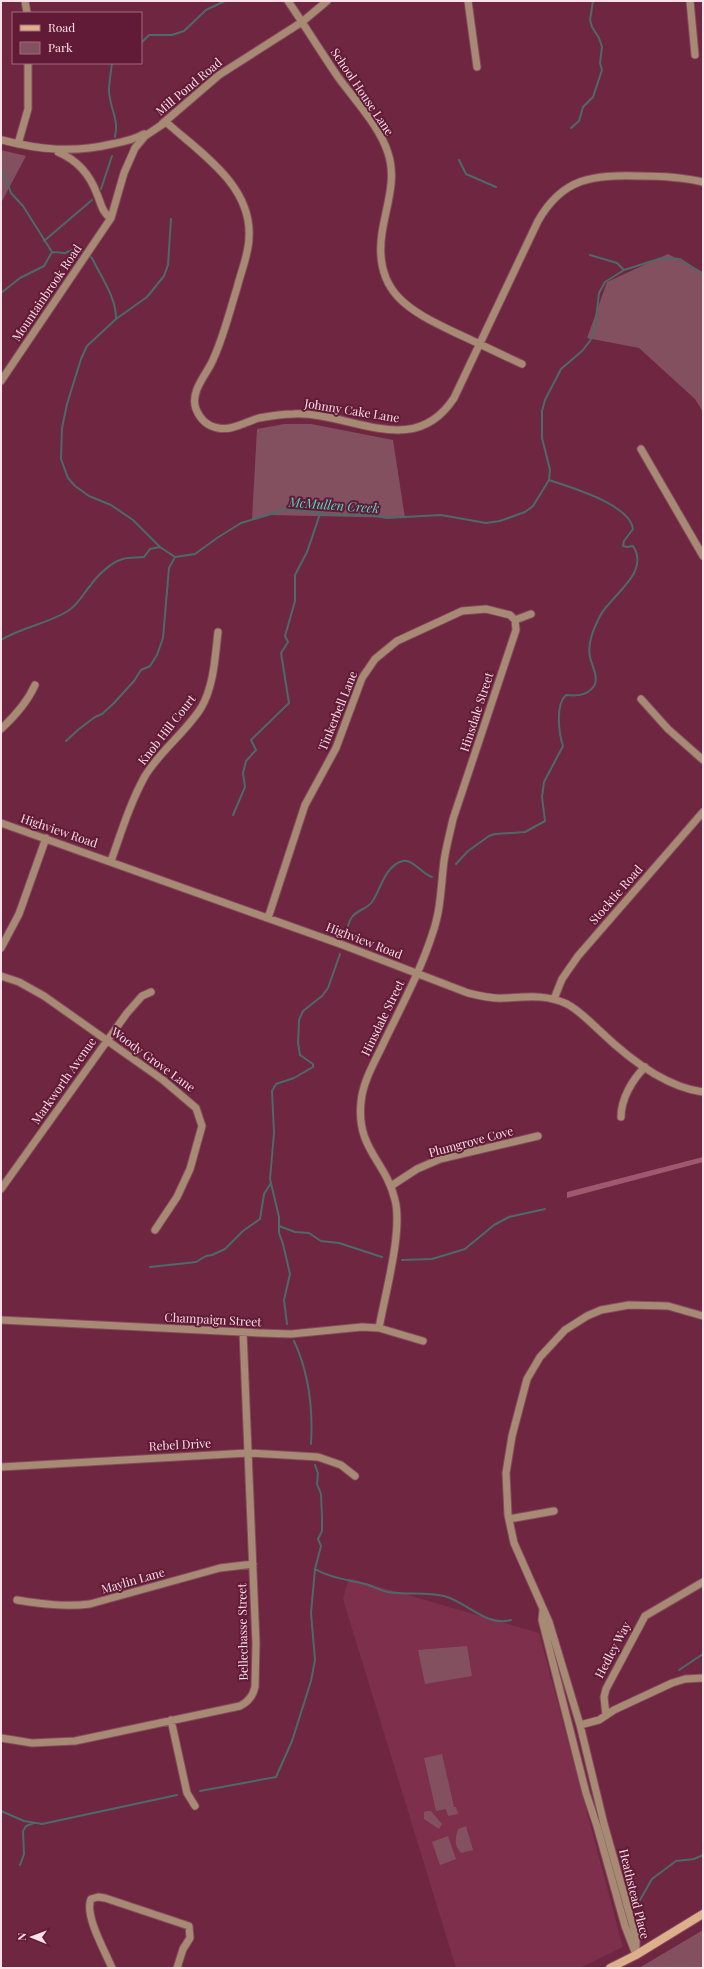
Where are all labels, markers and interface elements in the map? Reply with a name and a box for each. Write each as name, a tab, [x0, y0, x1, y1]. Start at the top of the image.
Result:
legend	[12, 12, 142, 64]
text: Road	[48, 19, 75, 35]
text: Park	[48, 39, 73, 55]
street label: School House Lane	[328, 45, 398, 138]
street label: Mill Pond Road	[152, 54, 225, 119]
street label: Mountainbrook Road	[8, 241, 85, 344]
street label: Johnny Cake Lane	[303, 394, 401, 425]
water label: McMullen Creek	[287, 493, 380, 516]
street label: Tinkerbell Lane	[314, 668, 360, 753]
street label: Hinsdale Street	[456, 669, 497, 753]
street label: Knob Hill Court	[134, 690, 199, 768]
street label: Highview Road	[19, 809, 100, 851]
street label: Stocktie Road	[585, 861, 646, 927]
street label: Highview Road	[324, 918, 405, 962]
street label: Hinsdale Street	[357, 976, 408, 1058]
street label: Woody Grove Lane	[108, 1023, 199, 1095]
street label: Markworth Avenue	[27, 1034, 99, 1127]
street label: Plumgrove Cove	[427, 1122, 515, 1160]
street label: Champaign Street	[164, 1308, 263, 1330]
street label: Rebel Drive	[148, 1434, 212, 1454]
street label: Maylin Lane	[99, 1563, 166, 1597]
street label: Bellechasse Street	[233, 1583, 251, 1681]
street label: Hedley Way	[591, 1619, 634, 1681]
street label: Heathstead Place	[616, 1847, 654, 1940]
north arrow	[12, 1917, 52, 1957]
text: N	[14, 1933, 29, 1941]

